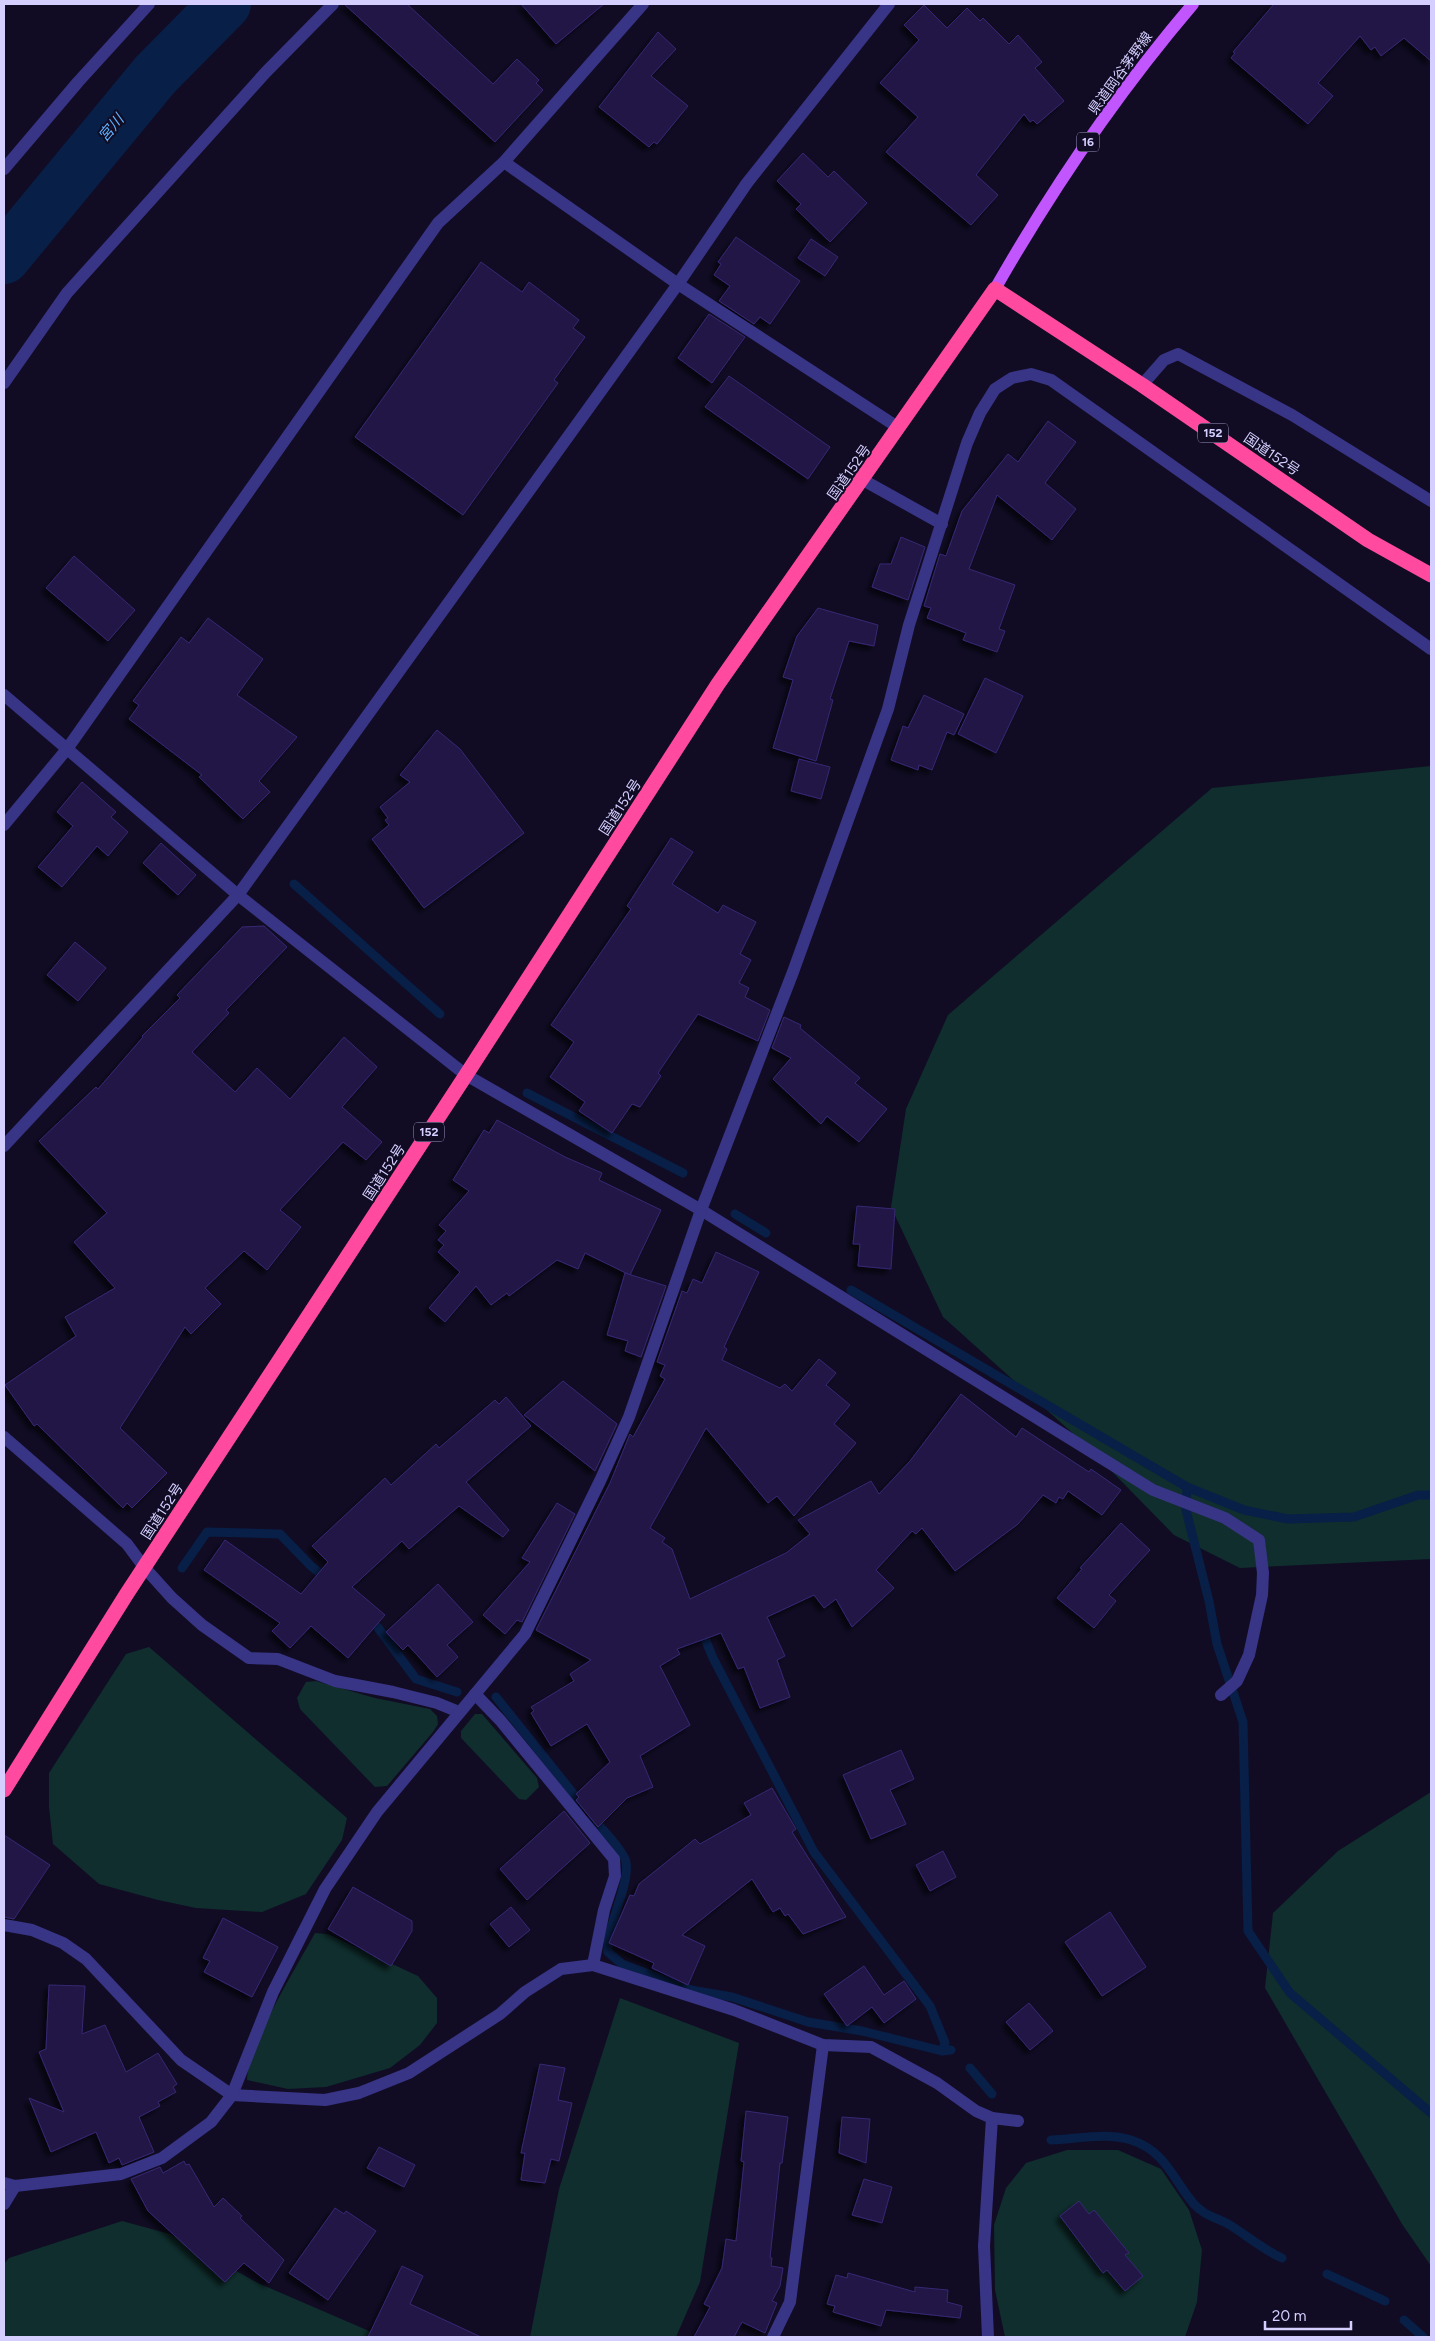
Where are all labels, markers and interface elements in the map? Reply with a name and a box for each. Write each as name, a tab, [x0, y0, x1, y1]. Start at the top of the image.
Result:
street label: 県道岡谷茅野線	[1085, 29, 1156, 118]
water label: 宮川	[94, 109, 129, 145]
road number: 16	[1077, 132, 1099, 152]
road number: 152	[1198, 423, 1228, 442]
street label: 国道152号	[1241, 430, 1303, 479]
street label: 国道152号	[824, 441, 875, 503]
street label: 国道152号	[596, 776, 645, 839]
road number: 152	[414, 1122, 444, 1142]
street label: 国道152号	[360, 1141, 409, 1204]
street label: 国道152号	[138, 1480, 187, 1543]
scale bar	[1265, 2298, 1351, 2330]
text: 20 m	[1272, 2307, 1306, 2325]

